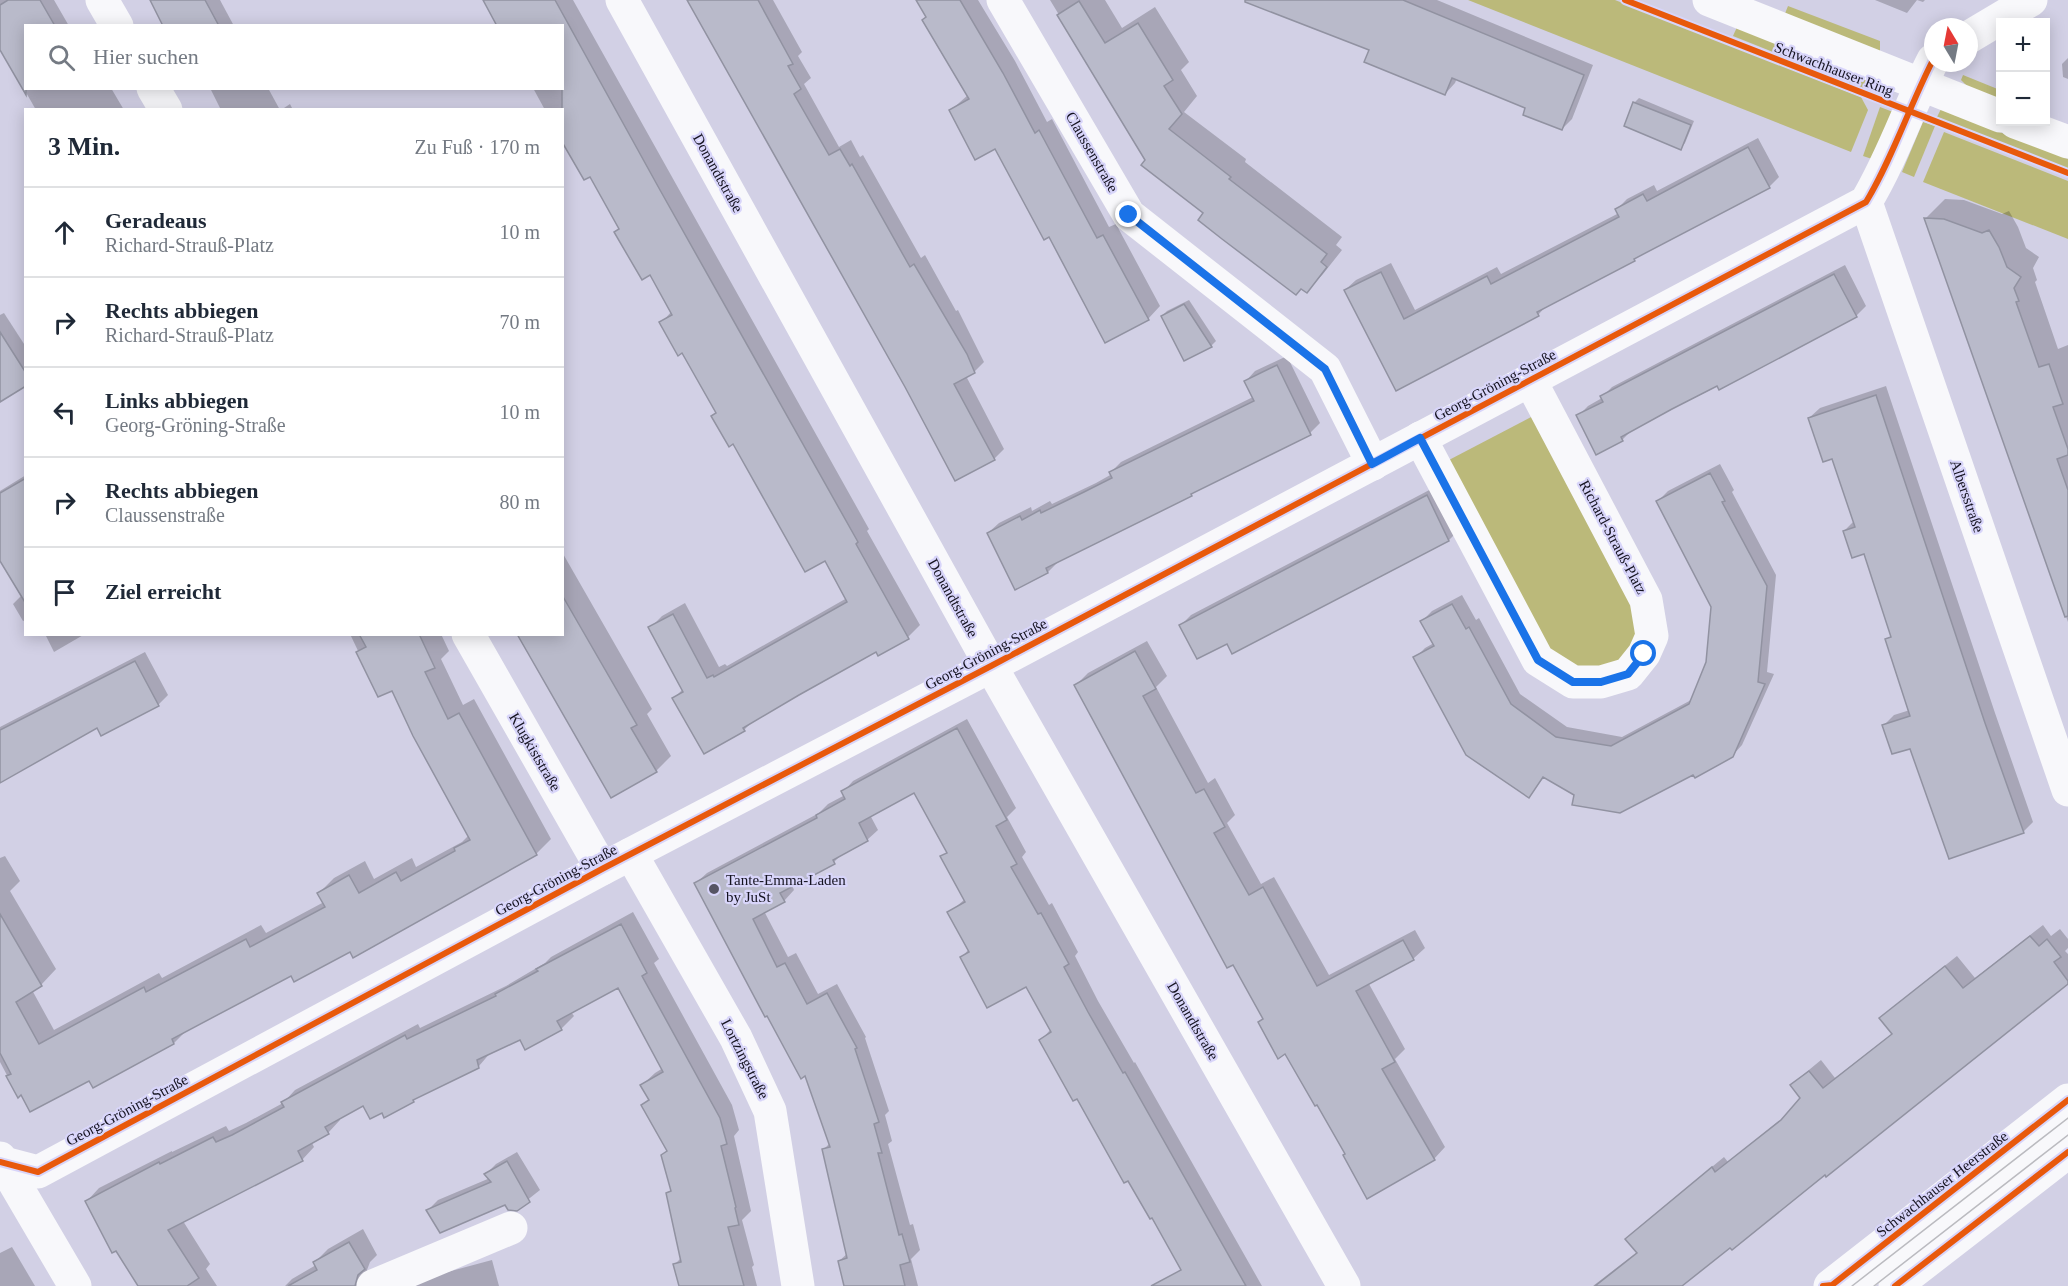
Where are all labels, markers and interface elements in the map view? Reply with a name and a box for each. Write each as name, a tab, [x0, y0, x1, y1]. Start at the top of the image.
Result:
north arrow	[1924, 18, 1978, 72]
map controls	[1996, 18, 2050, 126]
button: +	[1996, 18, 2050, 72]
search box	[24, 24, 564, 90]
street label: Schwachhauser Ring	[1772, 39, 1896, 99]
icon: search	[45, 41, 78, 74]
text: Hier suchen	[93, 44, 199, 69]
button: −	[1996, 72, 2050, 126]
street label: Claussenstraße	[1063, 109, 1122, 195]
street label: Donandtstraße	[690, 131, 746, 215]
text: 3 Min.	[48, 132, 120, 161]
text: Zu Fuß · 170 m	[414, 136, 540, 158]
route end	[1115, 201, 1141, 227]
text: Geradeaus	[105, 208, 206, 233]
icon: ahead	[48, 216, 81, 249]
text: 10 m	[499, 221, 540, 243]
text: Richard-Strauß-Platz	[105, 234, 274, 256]
text: Rechts abbiegen	[105, 298, 258, 323]
icon: right	[48, 306, 81, 339]
text: 70 m	[499, 311, 540, 333]
text: Richard-Strauß-Platz	[105, 324, 274, 346]
street label: Georg-Gröning-Straße	[1431, 346, 1559, 424]
text: Links abbiegen	[105, 388, 249, 413]
icon: left	[48, 396, 81, 429]
text: 10 m	[499, 401, 540, 423]
text: Georg-Gröning-Straße	[105, 414, 286, 436]
street label: Albersstraße	[1947, 458, 1987, 535]
street label: Richard-Strauß-Platz	[1576, 477, 1650, 597]
text: Rechts abbiegen	[105, 478, 258, 503]
icon: right	[48, 486, 81, 519]
text: 80 m	[499, 491, 540, 513]
text: Claussenstraße	[105, 504, 225, 526]
street label: Donandtstraße	[925, 556, 981, 640]
icon: arrive	[48, 576, 81, 609]
text: Ziel erreicht	[105, 579, 221, 604]
street label: Georg-Gröning-Straße	[922, 615, 1050, 693]
route start	[1630, 640, 1656, 666]
street label: Klugkiststraße	[506, 710, 564, 794]
street label: Georg-Gröning-Straße	[492, 841, 620, 919]
place label: Tante-Emma-Laden by JuSt	[726, 872, 846, 905]
marker: Tante-Emma-Laden by JuSt	[707, 882, 721, 896]
street label: Donandtstraße	[1164, 979, 1222, 1063]
street label: Lortzingstraße	[718, 1016, 772, 1102]
street label: Georg-Gröning-Straße	[63, 1071, 191, 1149]
street label: Schwachhauser Heerstraße	[1873, 1128, 2011, 1240]

